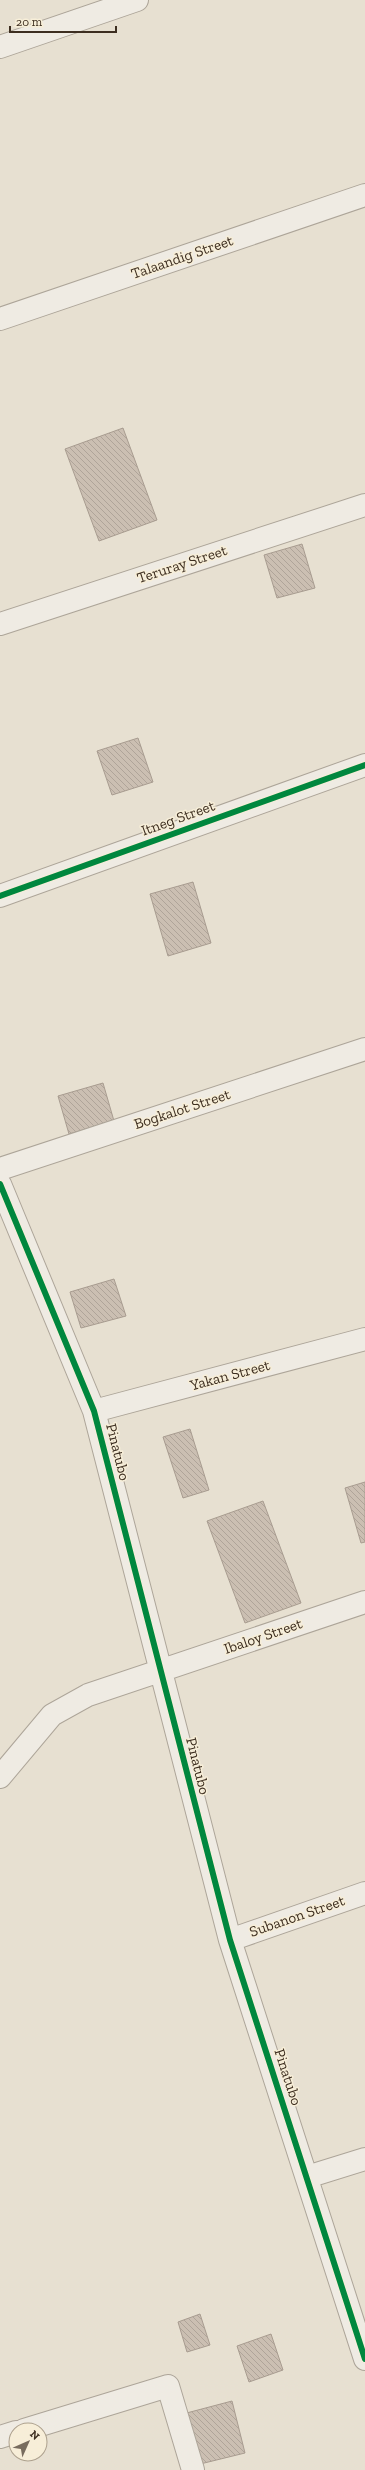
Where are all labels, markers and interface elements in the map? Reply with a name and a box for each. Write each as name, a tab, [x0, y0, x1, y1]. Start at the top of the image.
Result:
scale bar	[10, 8, 116, 34]
text: 20 m	[16, 15, 43, 29]
street label: Talaandig Street	[129, 231, 236, 283]
street label: Teruray Street	[135, 541, 230, 587]
street label: Itneg Street	[139, 796, 218, 840]
street label: Bogkalot Street	[132, 1085, 233, 1133]
street label: Yakan Street	[187, 1356, 272, 1395]
street label: Pinatubo	[102, 1422, 134, 1483]
street label: Ibaloy Street	[221, 1614, 305, 1658]
street label: Pinatubo	[182, 1736, 214, 1797]
street label: Subanon Street	[247, 1891, 347, 1941]
street label: Pinatubo	[270, 2046, 306, 2108]
north arrow	[8, 2422, 48, 2462]
text: N	[27, 2428, 43, 2443]

